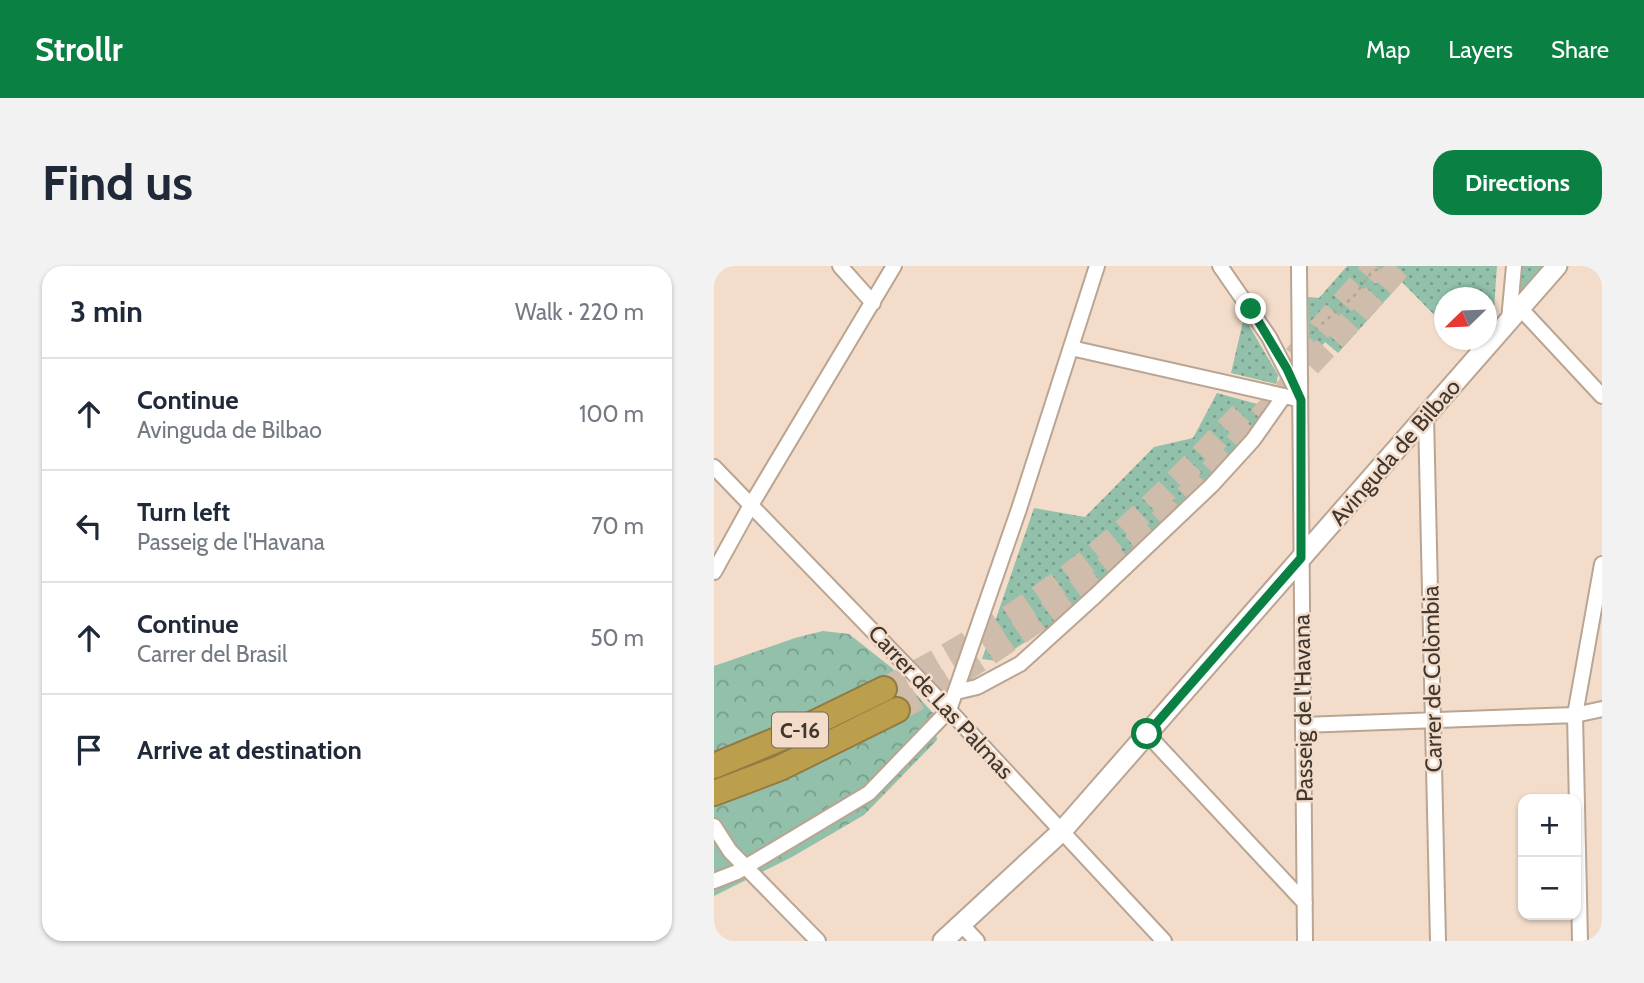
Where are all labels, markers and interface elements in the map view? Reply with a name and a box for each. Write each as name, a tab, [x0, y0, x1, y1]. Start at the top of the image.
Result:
text: Strollr	[35, 29, 123, 69]
text: Map	[1366, 35, 1410, 64]
text: Layers	[1448, 35, 1513, 64]
text: Share	[1551, 35, 1609, 64]
button: Directions	[1433, 150, 1602, 215]
text: Find us	[42, 153, 193, 212]
north arrow	[1434, 287, 1497, 350]
text: 3 min	[70, 293, 143, 330]
route end	[1235, 293, 1266, 324]
text: Walk · 220 m	[515, 298, 644, 326]
street label: Avinguda de Bilbao	[1324, 373, 1466, 531]
text: Continue	[137, 384, 239, 416]
icon: ahead	[70, 395, 108, 433]
text: 100 m	[579, 400, 644, 428]
text: Avinguda de Bilbao	[137, 416, 322, 444]
text: Turn left	[137, 496, 230, 528]
icon: left	[70, 507, 108, 545]
text: 70 m	[591, 512, 644, 540]
text: Passeig de l'Havana	[137, 528, 325, 556]
street label: Carrer de Colòmbia	[1416, 585, 1448, 773]
text: Continue	[137, 608, 239, 640]
street label: Passeig de l'Havana	[1287, 614, 1319, 802]
icon: ahead	[70, 619, 108, 657]
street label: Carrer de Las Palmas	[862, 619, 1020, 785]
text: 50 m	[590, 624, 644, 652]
text: Carrer del Brasil	[137, 640, 287, 668]
road number: C-16	[772, 713, 828, 748]
route start	[1131, 718, 1162, 749]
icon: arrive	[70, 731, 108, 769]
text: Arrive at destination	[137, 734, 362, 766]
map controls	[1518, 794, 1581, 920]
button: +	[1518, 794, 1581, 857]
button: −	[1518, 857, 1581, 920]

